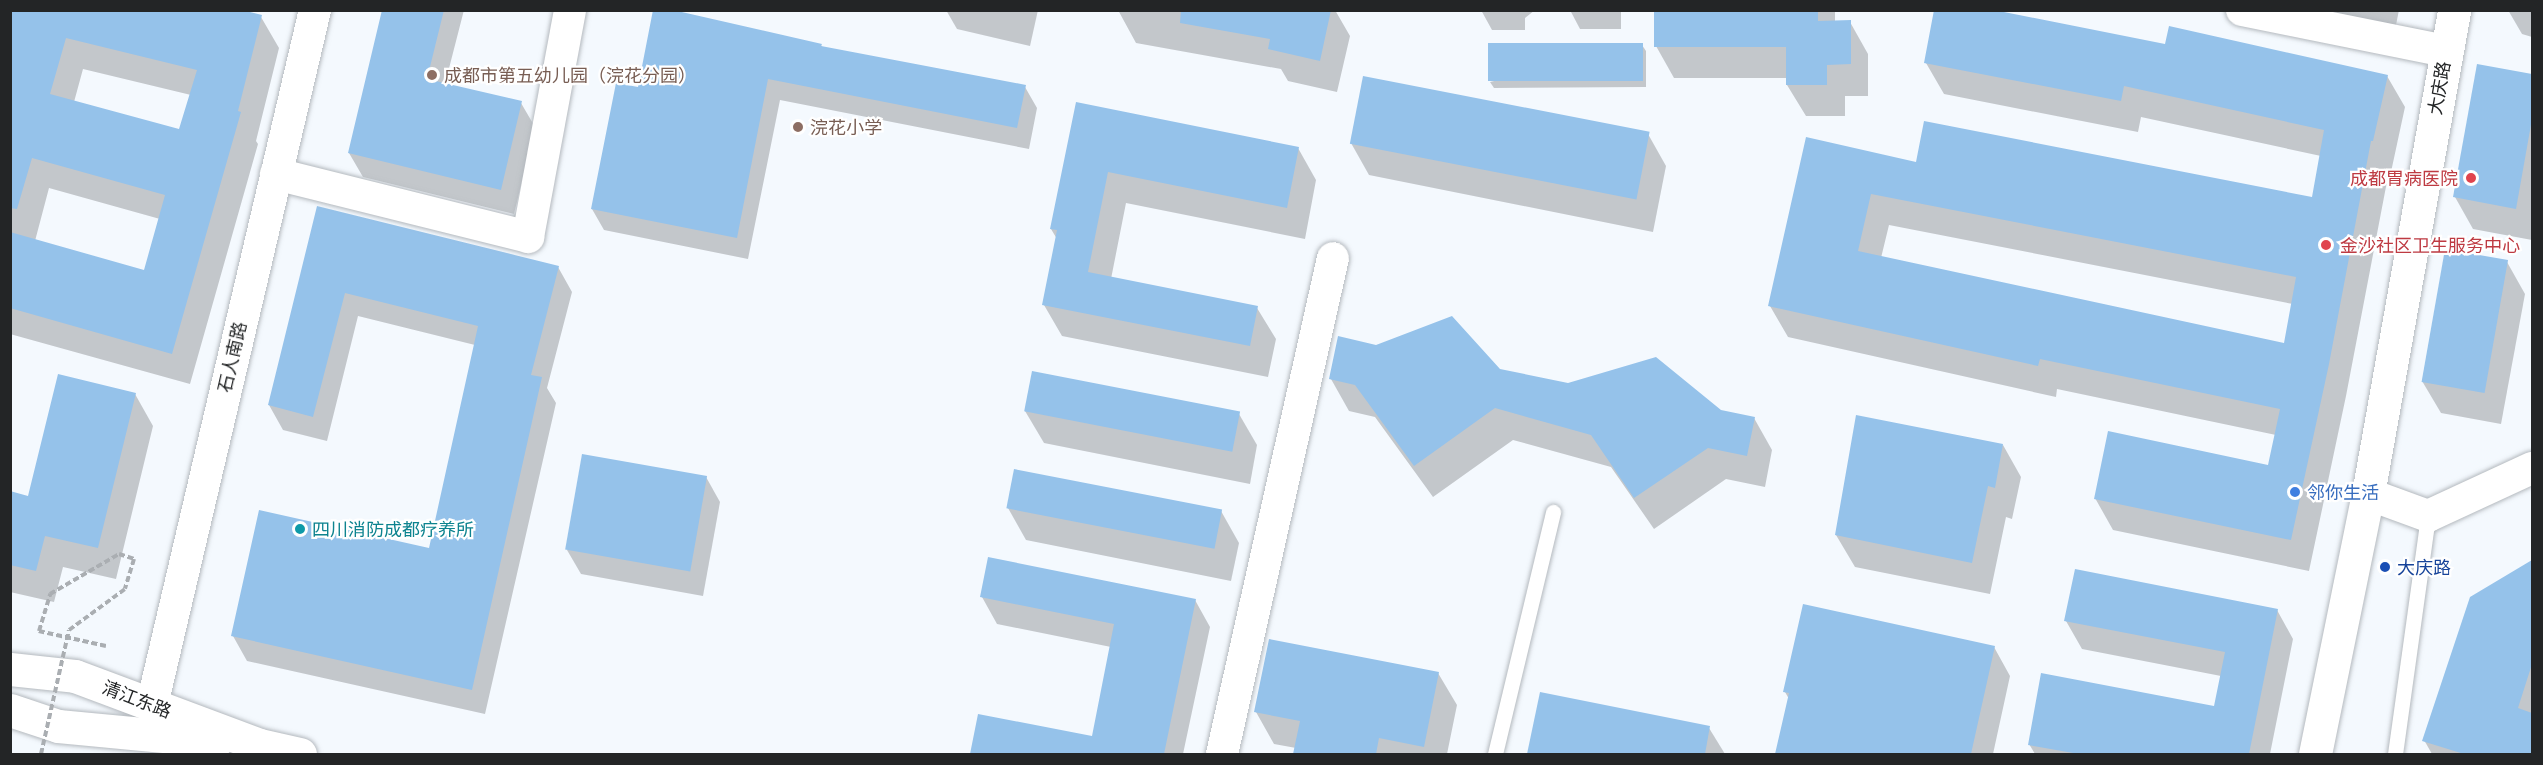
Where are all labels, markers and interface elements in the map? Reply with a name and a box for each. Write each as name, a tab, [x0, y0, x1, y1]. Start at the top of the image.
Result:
street label: 大庆路	[2424, 60, 2454, 116]
place label: 成都市第五幼儿园（浣花分园）	[444, 64, 696, 86]
marker: 成都市第五幼儿园（浣花分园）	[425, 68, 439, 82]
place label: 浣花小学	[810, 116, 882, 138]
marker: 浣花小学	[791, 120, 805, 134]
place label: 成都胃病医院	[2350, 167, 2458, 189]
marker: 成都胃病医院	[2462, 169, 2480, 187]
place label: 金沙社区卫生服务中心	[2340, 234, 2520, 256]
marker: 金沙社区卫生服务中心	[2317, 236, 2335, 254]
street label: 石人南路	[213, 319, 251, 395]
place label: 邻你生活	[2307, 481, 2379, 503]
marker: 邻你生活	[2288, 485, 2302, 499]
place label: 四川消防成都疗养所	[312, 518, 474, 540]
marker: 四川消防成都疗养所	[293, 522, 307, 536]
place label: 大庆路	[2397, 556, 2451, 578]
marker: 大庆路	[2378, 560, 2392, 574]
street label: 清江东路	[100, 676, 174, 722]

